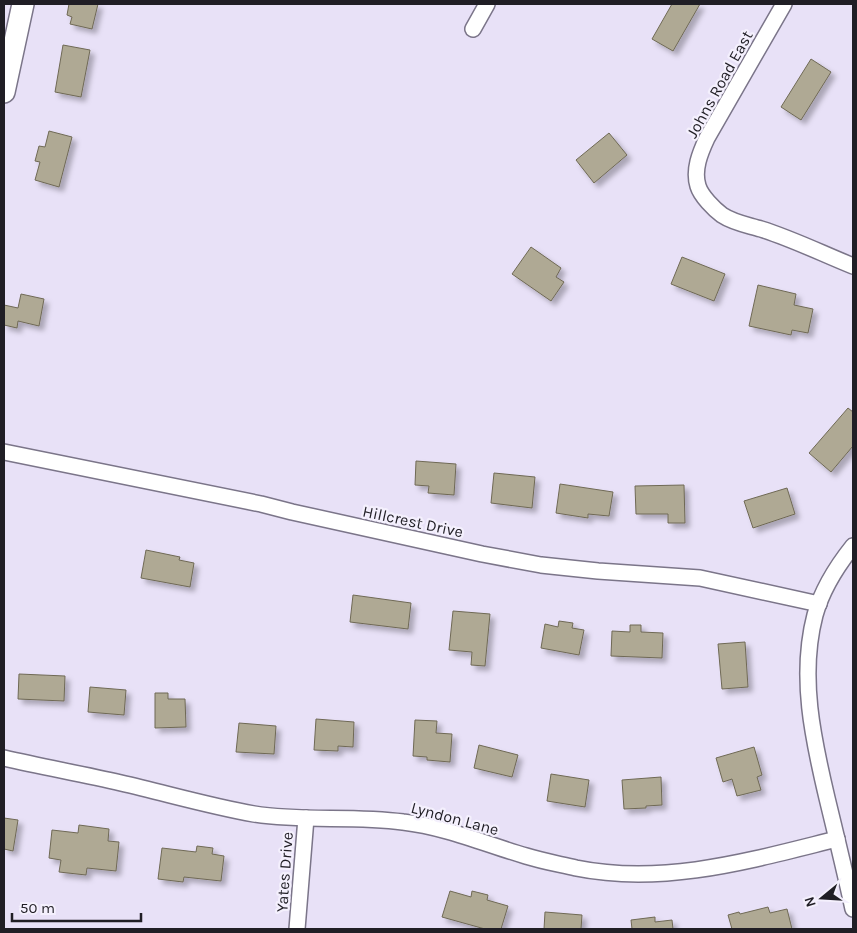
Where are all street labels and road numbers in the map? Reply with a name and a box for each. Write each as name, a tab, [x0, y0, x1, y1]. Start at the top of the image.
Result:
street label: Johns Road East	[682, 27, 757, 141]
street label: Hillcrest Drive	[361, 502, 465, 541]
street label: Lyndon Lane	[409, 798, 501, 839]
street label: Yates Drive	[272, 831, 297, 913]

